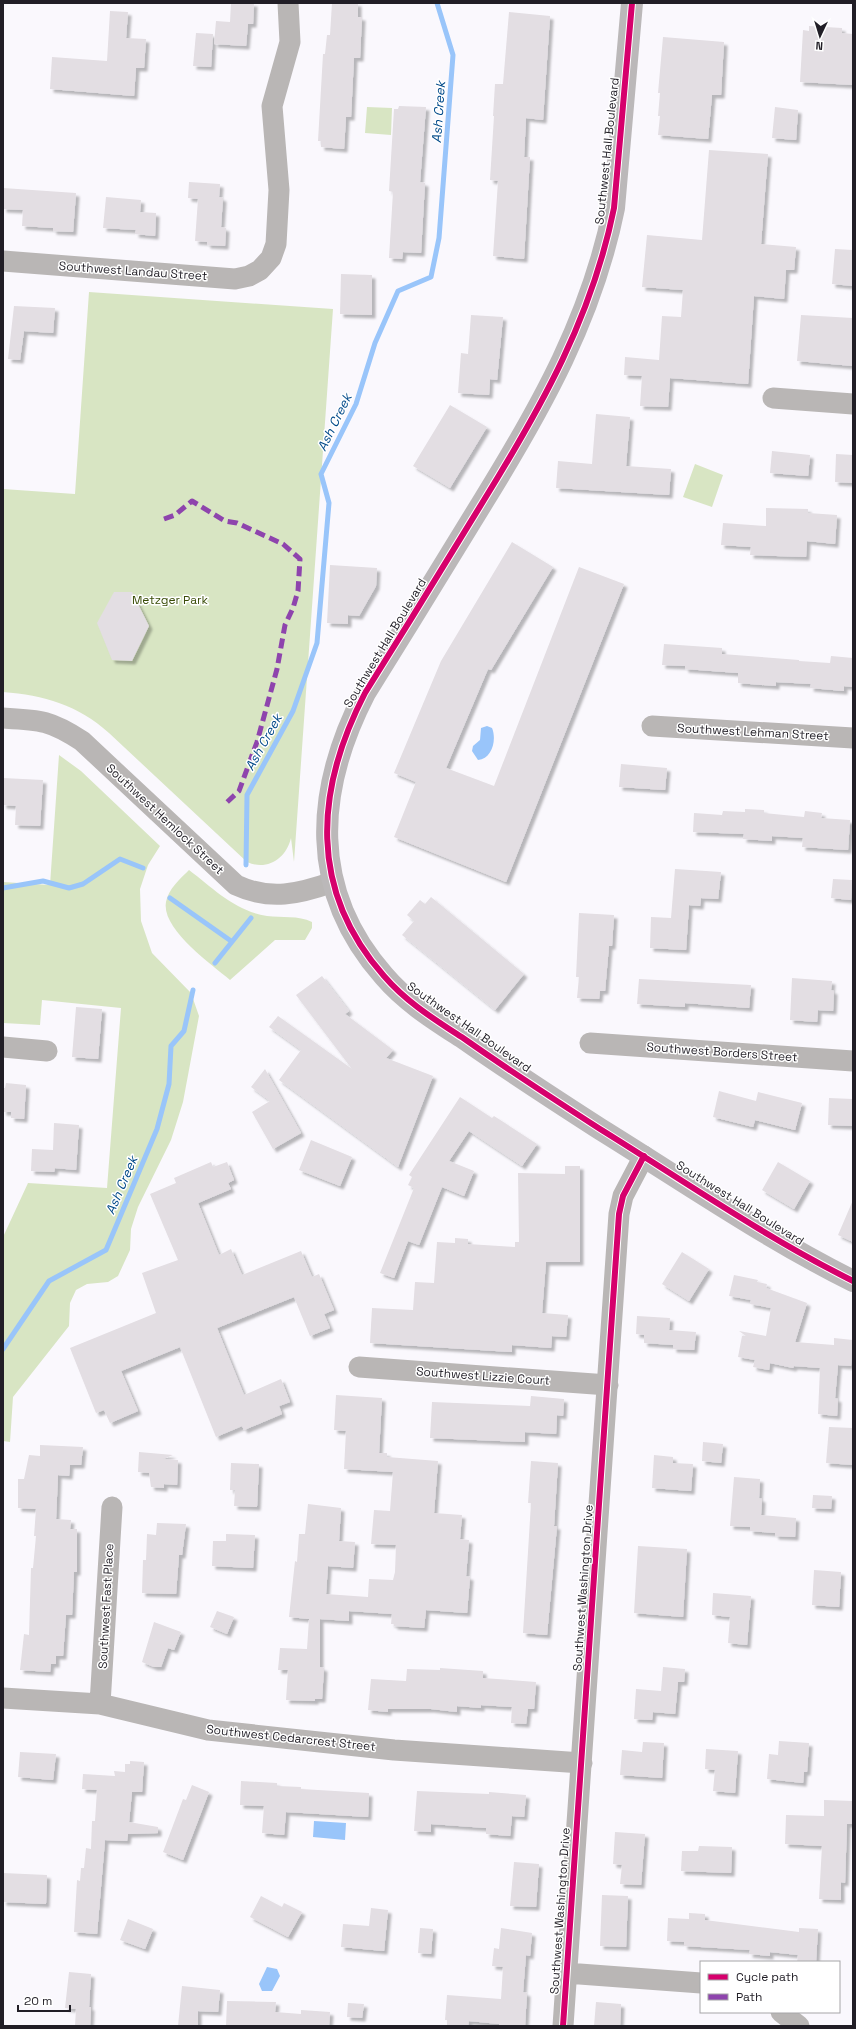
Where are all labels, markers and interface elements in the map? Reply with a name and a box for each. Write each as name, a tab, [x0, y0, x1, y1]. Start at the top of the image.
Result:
north arrow	[800, 16, 840, 56]
text: N	[815, 39, 823, 53]
street label: Southwest Hall Boulevard	[591, 77, 623, 225]
water label: Ash Creek	[428, 79, 449, 143]
street label: Southwest Landau Street	[58, 258, 208, 284]
water label: Ash Creek	[313, 389, 356, 454]
street label: Southwest Hall Boulevard	[340, 576, 430, 710]
park label: Metzger Park	[132, 592, 209, 608]
water label: Ash Creek	[241, 709, 287, 773]
street label: Southwest Lehman Street	[677, 720, 829, 744]
street label: Southwest Hemlock Street	[103, 760, 227, 878]
street label: Southwest Hall Boulevard	[404, 978, 534, 1076]
street label: Southwest Borders Street	[646, 1039, 798, 1065]
water label: Ash Creek	[102, 1152, 142, 1217]
street label: Southwest Hall Boulevard	[673, 1157, 807, 1249]
street label: Southwest Lizzie Court	[416, 1363, 550, 1389]
street label: Southwest Washington Drive	[569, 1504, 597, 1672]
street label: Southwest Fast Place	[95, 1543, 117, 1669]
street label: Southwest Cedarcrest Street	[206, 1721, 376, 1755]
street label: Southwest Washington Drive	[546, 1827, 574, 1995]
legend	[700, 1961, 840, 2013]
text: Cycle path	[736, 1969, 798, 1985]
scale bar	[18, 1987, 70, 2013]
text: Path	[736, 1989, 762, 2005]
text: 20 m	[24, 1993, 52, 2009]

